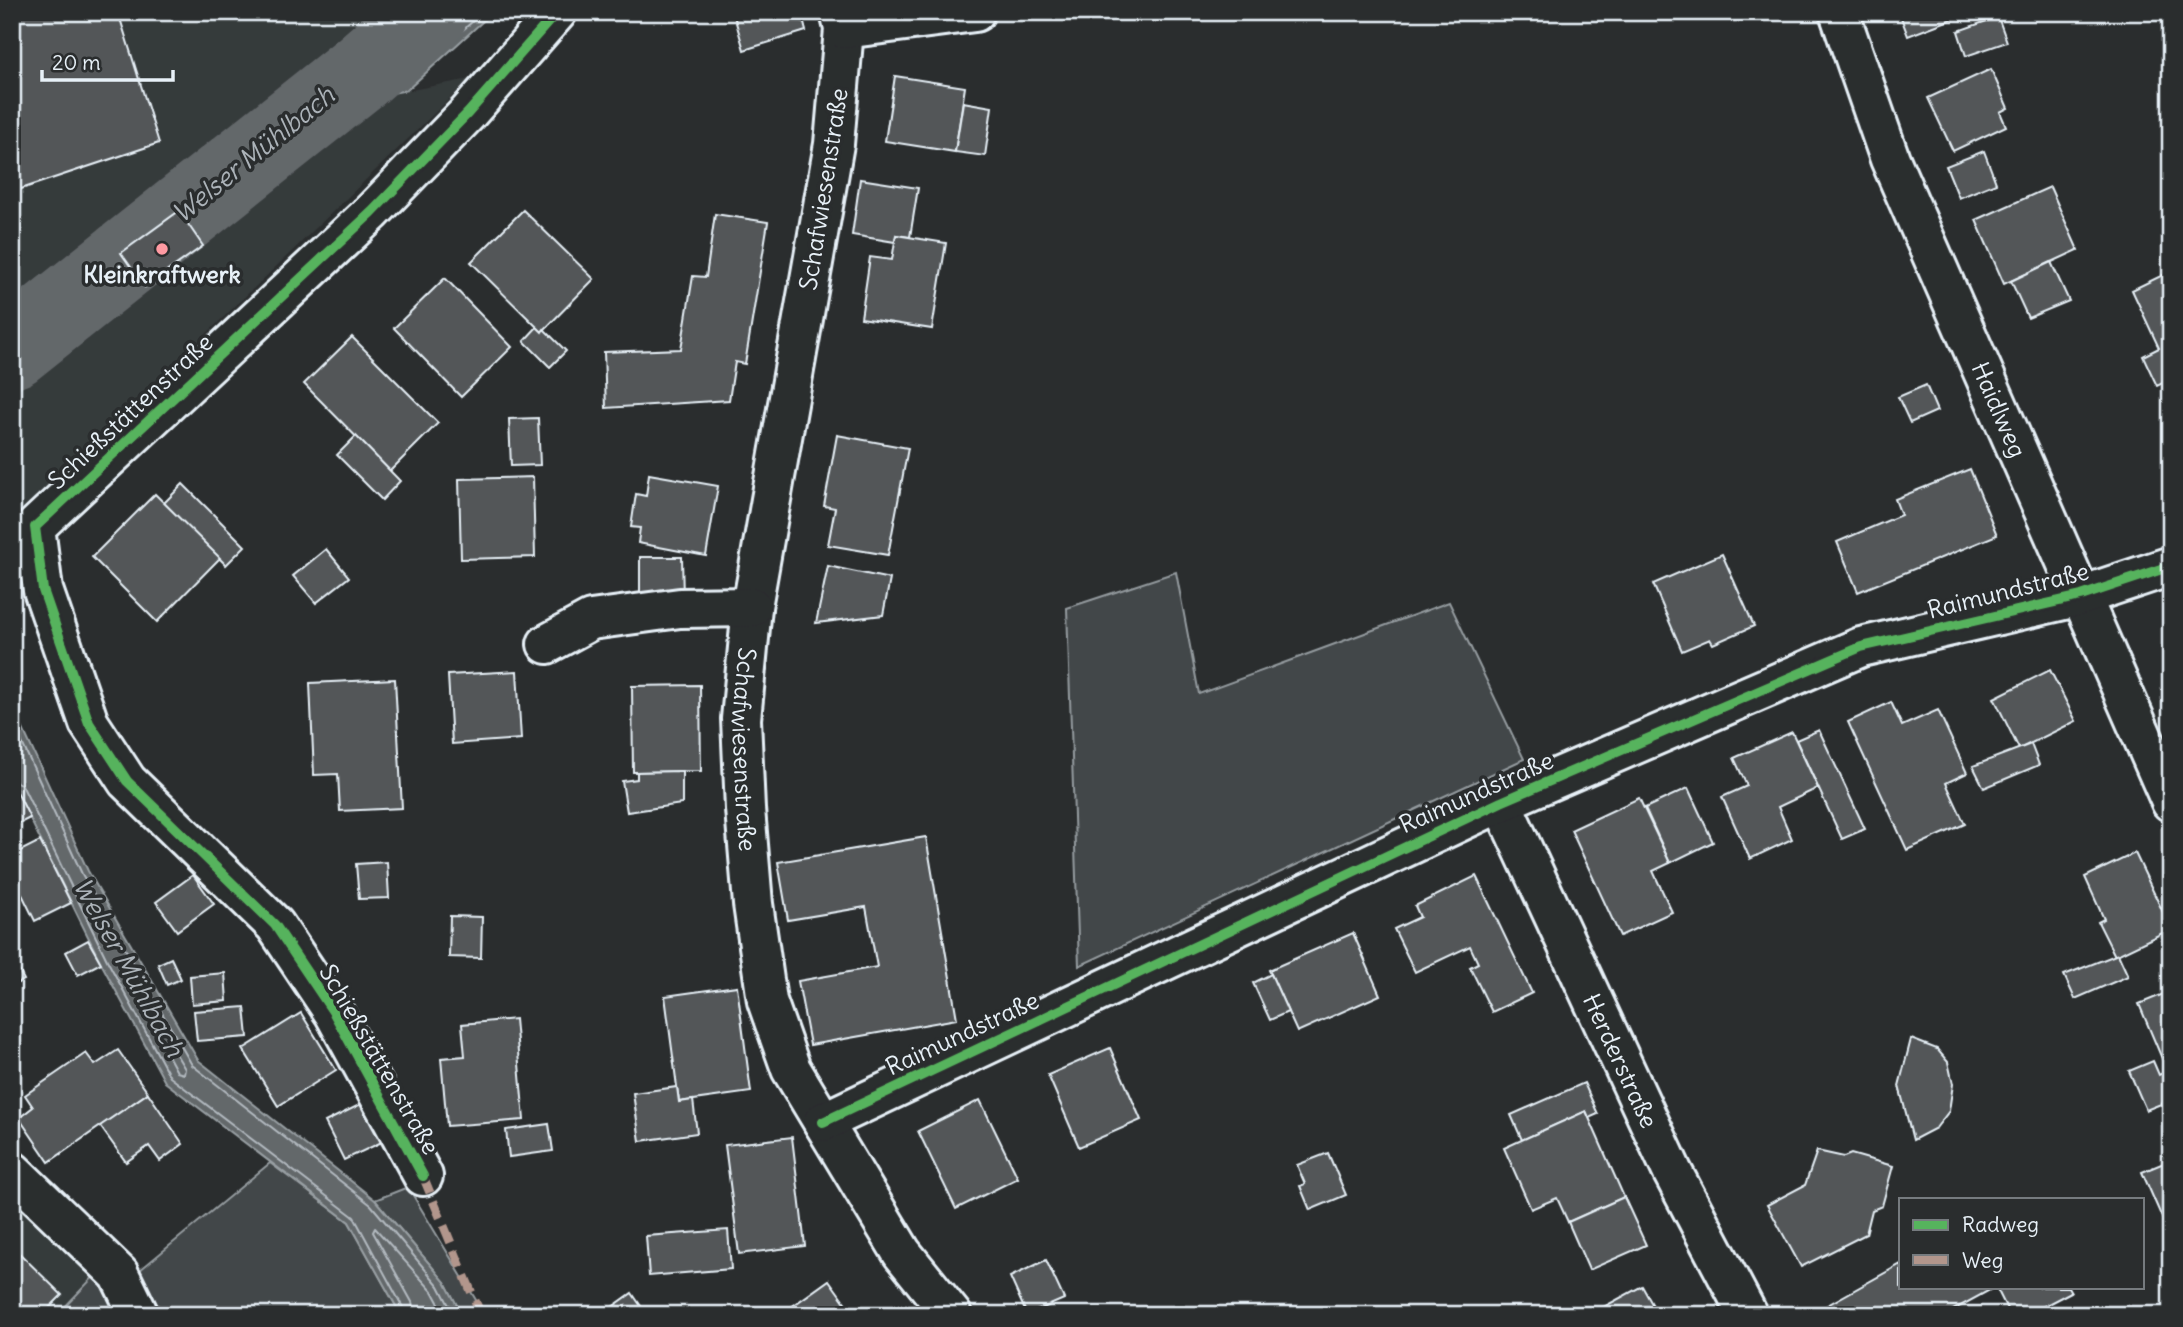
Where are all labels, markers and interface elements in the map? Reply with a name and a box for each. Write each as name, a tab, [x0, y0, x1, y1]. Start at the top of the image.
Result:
scale bar	[42, 38, 173, 82]
text: 20 m	[52, 49, 101, 76]
water label: Welser Mühlbach	[165, 78, 342, 230]
street label: Schafwiesenstraße	[792, 86, 854, 292]
marker: Kleinkraftwerk	[154, 241, 170, 257]
place label: Kleinkraftwerk	[83, 259, 241, 289]
street label: Schießstättenstraße	[41, 327, 219, 495]
street label: Haidlweg	[1966, 357, 2033, 462]
street label: Raimundstraße	[1924, 555, 2092, 625]
street label: Schafwiesenstraße	[725, 646, 764, 853]
street label: Raimundstraße	[1394, 745, 1558, 839]
water label: Welser Mühlbach	[66, 872, 192, 1063]
street label: Schießstättenstraße	[313, 959, 447, 1159]
street label: Raimundstraße	[881, 984, 1043, 1082]
street label: Herderstraße	[1577, 989, 1665, 1132]
legend	[1899, 1198, 2144, 1288]
text: Radweg	[1962, 1211, 2039, 1238]
text: Weg	[1962, 1247, 2003, 1274]

